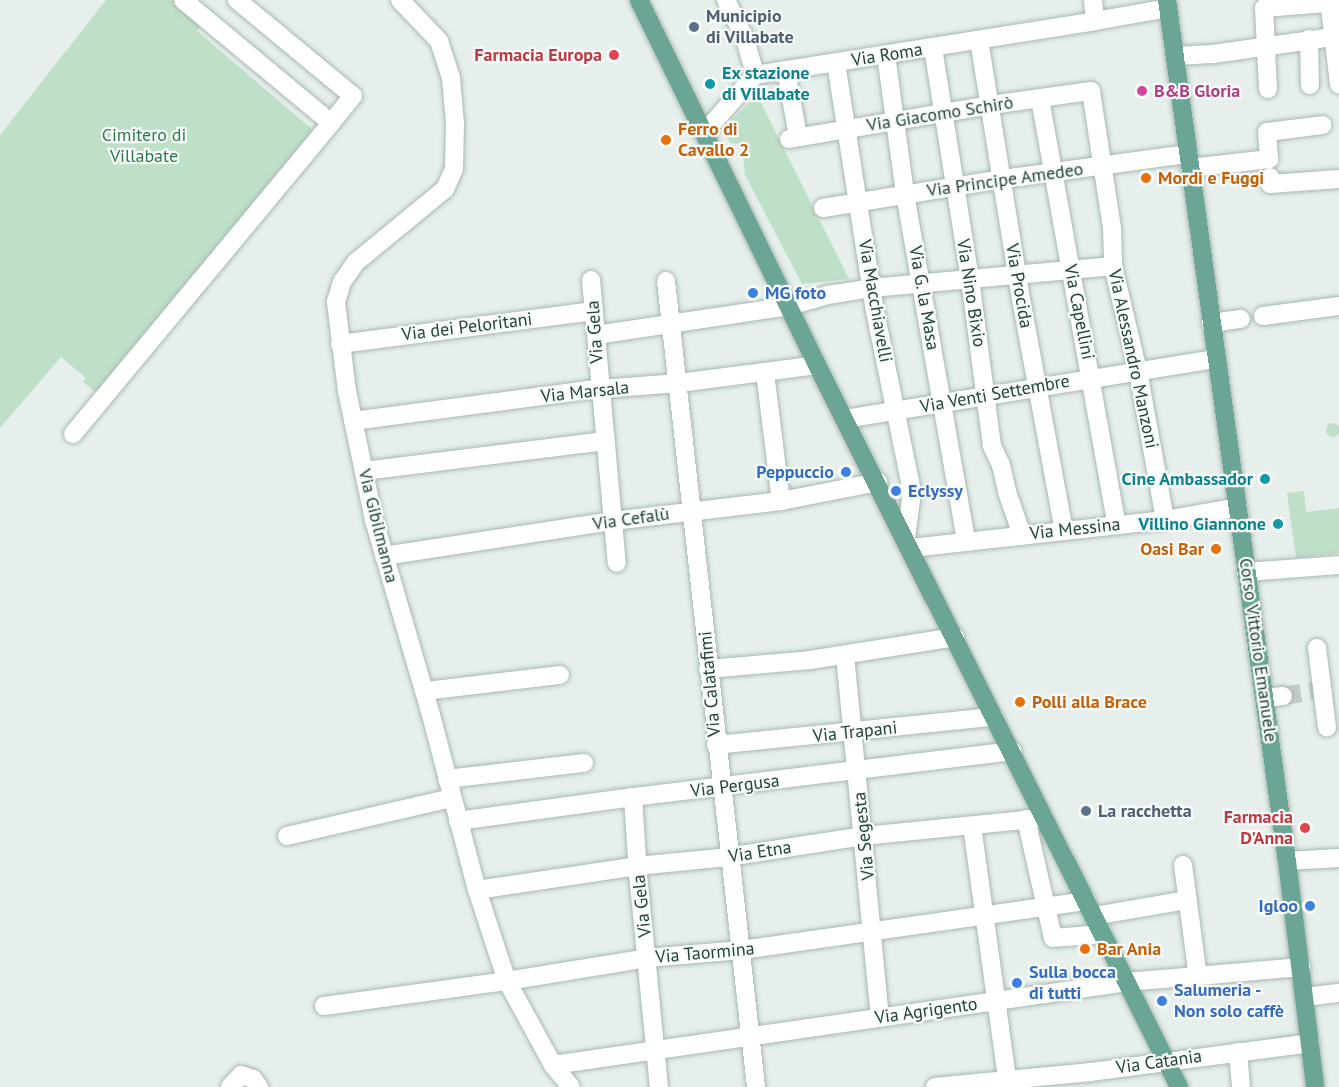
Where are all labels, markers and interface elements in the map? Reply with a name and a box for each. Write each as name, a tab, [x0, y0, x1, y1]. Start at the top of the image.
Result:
place label: Municipio di Villabate	[706, 6, 794, 48]
marker: Municipio di Villabate	[687, 20, 701, 34]
street label: Via Roma	[850, 39, 924, 71]
place label: Farmacia Europa	[474, 44, 602, 66]
marker: Farmacia Europa	[607, 48, 621, 62]
place label: Ex stazione di Villabate	[722, 63, 810, 106]
marker: Ex stazione di Villabate	[703, 77, 717, 91]
place label: B&B Gloria	[1154, 80, 1240, 102]
marker: B&B Gloria	[1135, 84, 1149, 98]
street label: Via Giacomo Schirò	[865, 92, 1015, 136]
place label: Ferro di Cavallo 2	[678, 119, 749, 162]
park label: Cimitero di Villabate	[102, 125, 186, 168]
marker: Ferro di Cavallo 2	[659, 133, 673, 147]
street label: Via Principe Amedeo	[925, 158, 1085, 202]
place label: Mordi e Fuggi	[1158, 167, 1264, 189]
marker: Mordi e Fuggi	[1139, 171, 1153, 185]
street label: Via Nino Bixio	[952, 237, 990, 349]
street label: Via Macchiavelli	[854, 238, 896, 364]
street label: Via Procida	[1001, 242, 1037, 330]
street label: Via G. la Masa	[904, 243, 944, 353]
street label: Via Capellini	[1059, 263, 1099, 361]
street label: Via Alessandro Manzoni	[1103, 267, 1163, 451]
place label: MG foto	[765, 282, 826, 304]
marker: MG foto	[746, 286, 760, 300]
street label: Via Gela	[582, 300, 608, 364]
street label: Via dei Peloritani	[401, 308, 533, 346]
street label: Via Venti Settembre	[918, 370, 1072, 418]
street label: Via Marsala	[540, 377, 630, 407]
place label: Peppuccio	[756, 461, 834, 483]
marker: Peppuccio	[839, 465, 853, 479]
street label: Via Gibilmanna	[353, 467, 403, 585]
place label: Cine Ambassador	[1121, 468, 1253, 490]
marker: Cine Ambassador	[1258, 472, 1272, 486]
place label: Eclyssy	[908, 480, 963, 502]
marker: Eclyssy	[889, 484, 903, 498]
street label: Via Cefalù	[591, 503, 671, 535]
place label: Villino Giannone	[1138, 513, 1266, 535]
street label: Via Messina	[1029, 514, 1121, 544]
marker: Villino Giannone	[1271, 517, 1285, 531]
place label: Oasi Bar	[1140, 538, 1204, 560]
marker: Oasi Bar	[1209, 542, 1223, 556]
street label: Corso Vittorio Emanuele	[1234, 556, 1282, 744]
street label: Via Calatafimi	[695, 630, 725, 738]
place label: Polli alla Brace	[1032, 691, 1147, 713]
marker: Polli alla Brace	[1013, 695, 1027, 709]
street label: Via Trapani	[811, 717, 899, 747]
street label: Via Pergusa	[689, 770, 781, 802]
street label: Via Segesta	[849, 791, 879, 881]
place label: La racchetta	[1098, 800, 1192, 822]
marker: La racchetta	[1079, 804, 1093, 818]
place label: Farmacia D'Anna	[1224, 807, 1293, 850]
marker: Farmacia D'Anna	[1298, 821, 1312, 835]
street label: Via Etna	[727, 836, 793, 868]
street label: Via Gela	[628, 873, 656, 939]
place label: Igloo	[1259, 895, 1298, 917]
marker: Igloo	[1303, 899, 1317, 913]
street label: Via Taormina	[654, 938, 756, 968]
place label: Bar Ania	[1097, 938, 1162, 960]
marker: Bar Ania	[1078, 942, 1092, 956]
place label: Sulla bocca di tutti	[1029, 962, 1116, 1004]
marker: Sulla bocca di tutti	[1010, 976, 1024, 990]
place label: Salumeria - Non solo caffè	[1174, 980, 1284, 1022]
street label: Via Agrigento	[873, 993, 979, 1029]
marker: Salumeria - Non solo caffè	[1155, 994, 1169, 1008]
street label: Via Catania	[1115, 1045, 1203, 1079]

